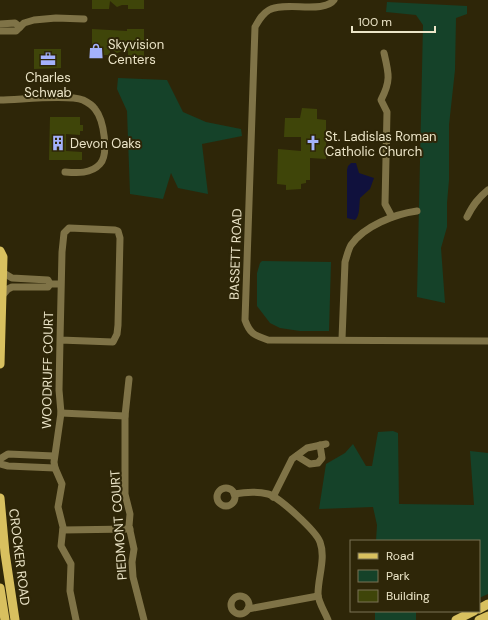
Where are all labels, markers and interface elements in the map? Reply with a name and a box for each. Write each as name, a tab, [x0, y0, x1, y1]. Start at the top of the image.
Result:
scale bar	[352, 8, 435, 34]
text: 100 m	[358, 14, 392, 30]
place label: Skyvision Centers	[108, 36, 164, 68]
shop icon: Skyvision Centers	[87, 42, 105, 60]
office icon: Charles Schwab	[39, 50, 57, 68]
place label: Charles Schwab	[24, 69, 72, 101]
place label: St. Ladislas Roman Catholic Church	[325, 128, 437, 160]
building icon: Devon Oaks	[49, 134, 67, 152]
church icon: St. Ladislas Roman Catholic Church	[304, 134, 322, 152]
place label: Devon Oaks	[70, 135, 141, 152]
street label: BASSETT ROAD	[225, 208, 246, 300]
street label: WOODRUFF COURT	[38, 311, 57, 429]
street label: PIEDMONT COURT	[106, 469, 131, 581]
street label: CROCKER ROAD	[5, 508, 34, 606]
legend	[350, 540, 480, 612]
text: Road	[386, 548, 414, 564]
text: Park	[386, 568, 410, 584]
text: Building	[386, 588, 430, 604]

